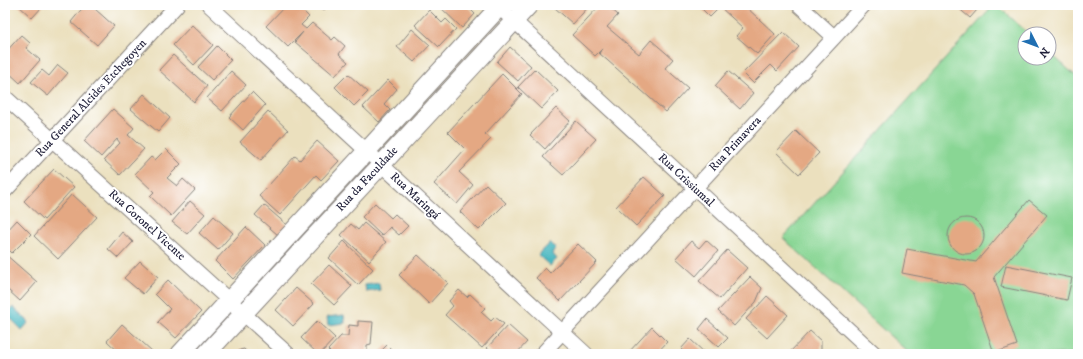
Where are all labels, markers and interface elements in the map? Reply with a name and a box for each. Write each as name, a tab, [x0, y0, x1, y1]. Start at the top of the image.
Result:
north arrow	[1017, 26, 1057, 66]
street label: Rua General Alcides Etchegoyen	[32, 35, 150, 160]
text: N	[1035, 44, 1052, 60]
street label: Rua Primavera	[706, 113, 765, 175]
street label: Rua da Faculdade	[333, 143, 401, 215]
street label: Rua Crissiumal	[655, 150, 718, 210]
street label: Rua Maringá	[387, 169, 444, 223]
street label: Rua Coronel Vicente	[105, 186, 189, 264]

